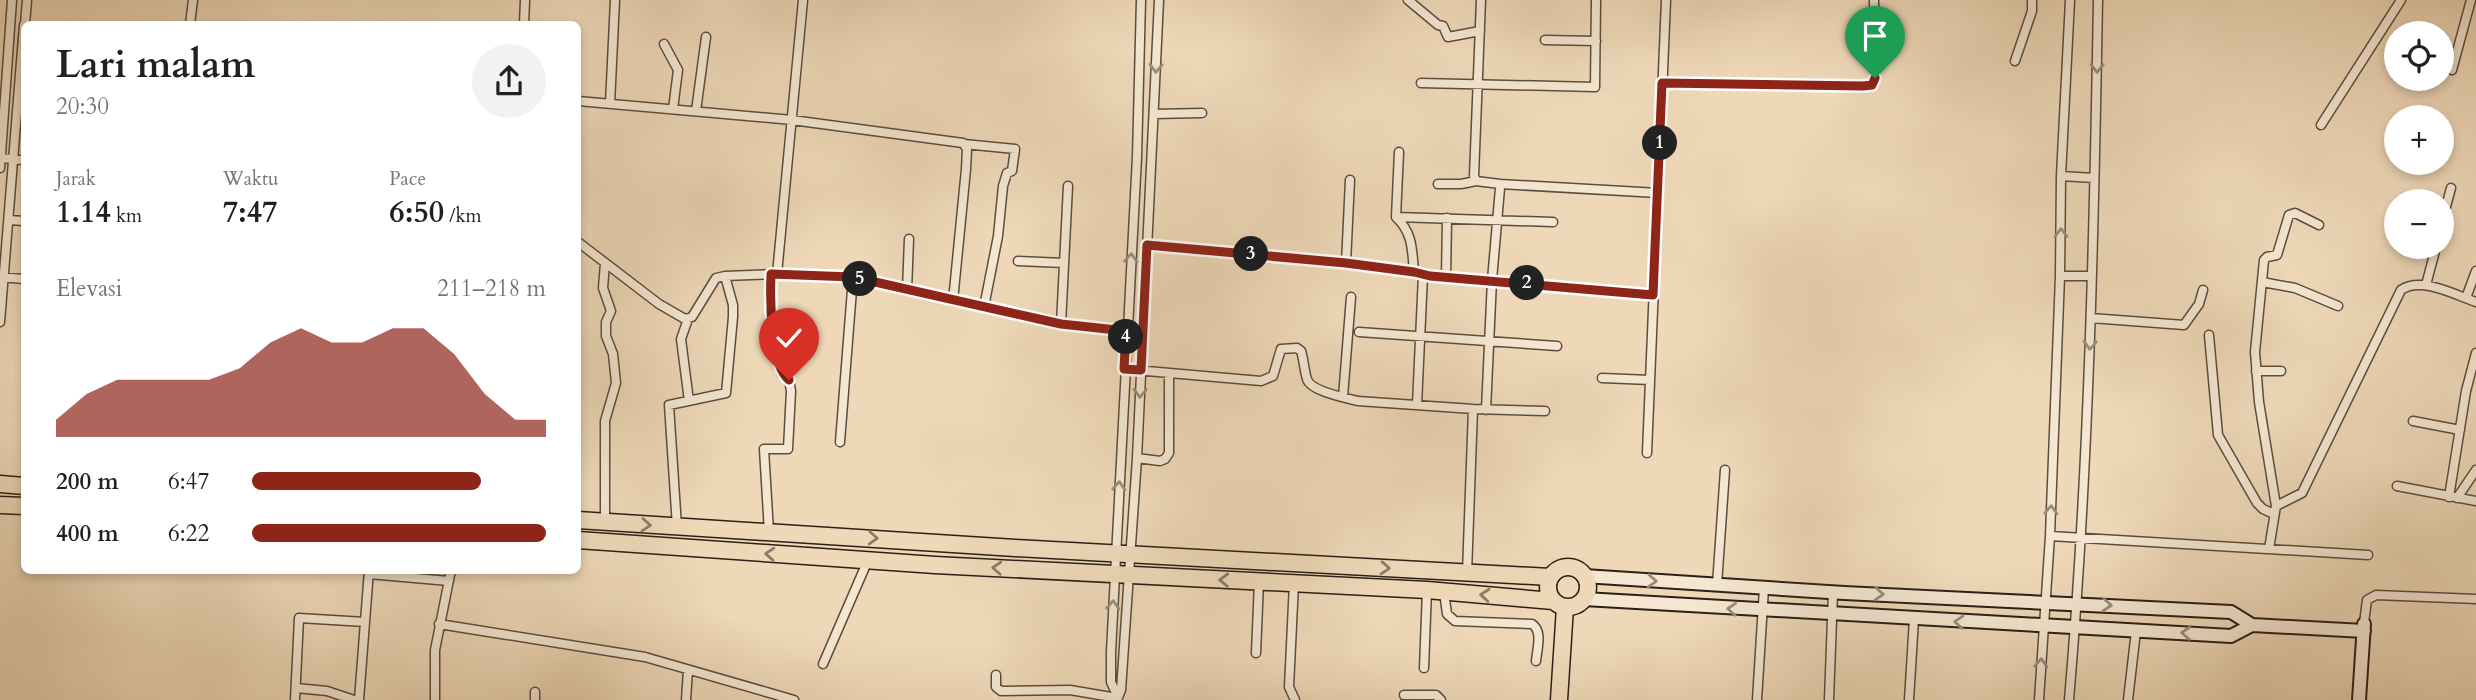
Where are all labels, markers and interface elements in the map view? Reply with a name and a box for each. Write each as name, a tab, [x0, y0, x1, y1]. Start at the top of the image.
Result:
pin	[1845, 6, 1905, 78]
icon: arrive	[1856, 17, 1894, 55]
map controls	[2384, 21, 2454, 259]
button: locate	[2384, 21, 2454, 91]
text: Lari malam	[56, 39, 255, 91]
button: share	[472, 44, 546, 118]
one-way arrow	[1149, 63, 1164, 74]
one-way arrow	[2089, 63, 2105, 74]
text: 20:30	[56, 91, 109, 122]
button: +	[2384, 105, 2454, 175]
pin: 1	[1642, 125, 1678, 160]
text: 1	[1655, 129, 1664, 155]
text: Jarak	[56, 166, 96, 192]
text: Waktu	[223, 166, 278, 192]
text: Pace	[389, 166, 426, 192]
button: −	[2384, 189, 2454, 259]
text: 1.14	[56, 192, 111, 233]
text: 7:47	[223, 192, 277, 233]
text: 6:50	[389, 192, 444, 233]
text: km	[111, 203, 142, 229]
text: /km	[444, 203, 482, 229]
one-way arrow	[2053, 228, 2068, 239]
pin: 3	[1234, 236, 1268, 272]
text: 3	[1246, 240, 1255, 266]
one-way arrow	[1123, 253, 1138, 264]
pin: 5	[842, 262, 878, 296]
text: 5	[855, 265, 864, 291]
pin: 2	[1510, 266, 1544, 300]
text: 2	[1522, 269, 1531, 295]
text: Elevasi	[56, 273, 122, 304]
text: 211–218 m	[437, 273, 546, 304]
pin	[759, 308, 819, 380]
icon: check	[770, 319, 808, 357]
pin: 4	[1108, 320, 1144, 354]
text: 4	[1121, 323, 1130, 349]
one-way arrow	[2082, 339, 2097, 350]
one-way arrow	[1132, 388, 1147, 399]
text: 200 m	[56, 466, 119, 497]
text: 6:47	[168, 466, 209, 497]
one-way arrow	[1111, 480, 1126, 491]
one-way arrow	[2043, 504, 2058, 515]
one-way arrow	[640, 517, 651, 532]
text: 400 m	[56, 518, 119, 549]
text: 6:22	[168, 518, 209, 549]
one-way arrow	[867, 531, 878, 546]
one-way arrow	[764, 547, 775, 562]
one-way arrow	[1380, 560, 1391, 575]
one-way arrow	[991, 561, 1002, 576]
one-way arrow	[1219, 573, 1230, 588]
one-way arrow	[1647, 574, 1658, 589]
one-way arrow	[1874, 587, 1885, 602]
one-way arrow	[1480, 588, 1491, 603]
one-way arrow	[2101, 597, 2112, 612]
one-way arrow	[1105, 599, 1120, 610]
one-way arrow	[1726, 601, 1737, 616]
one-way arrow	[1953, 615, 1964, 630]
one-way arrow	[2180, 626, 2191, 641]
one-way arrow	[2033, 657, 2048, 668]

